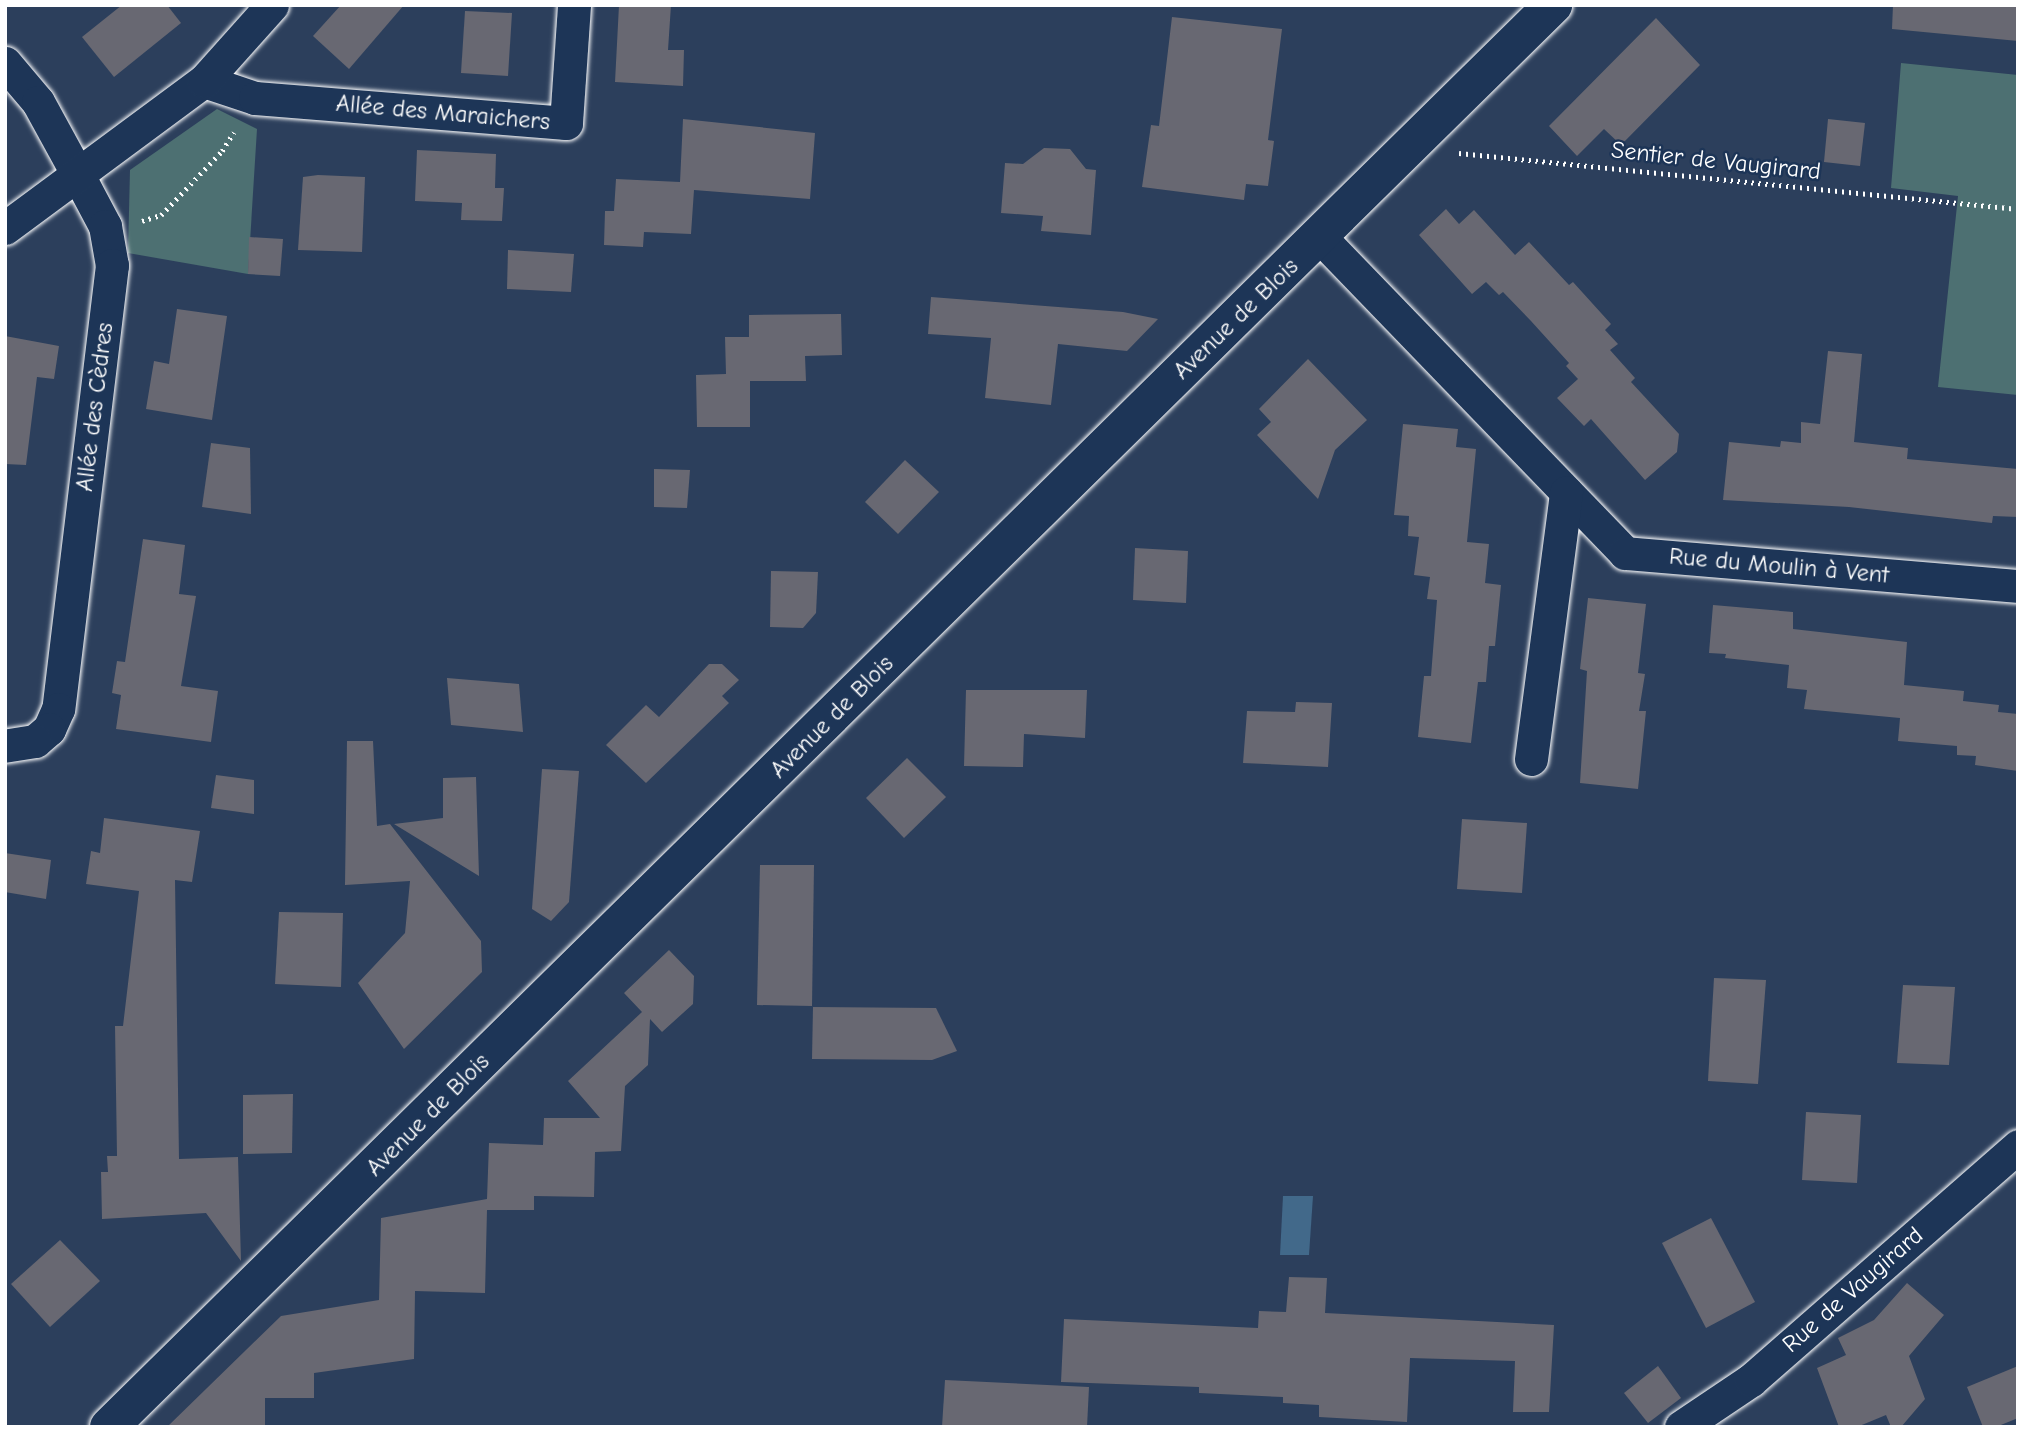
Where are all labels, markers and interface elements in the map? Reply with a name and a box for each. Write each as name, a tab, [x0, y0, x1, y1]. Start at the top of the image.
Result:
street label: Allée des Maraichers	[335, 89, 551, 137]
street label: Sentier de Vaugirard	[1610, 136, 1822, 186]
street label: Avenue de Blois	[1168, 252, 1304, 386]
street label: Allée des Cèdres	[70, 321, 120, 493]
street label: Rue du Moulin à Vent	[1668, 542, 1890, 590]
street label: Avenue de Blois	[764, 649, 900, 785]
street label: Avenue de Blois	[360, 1047, 496, 1183]
street label: Rue de Vaugirard	[1777, 1221, 1929, 1359]

